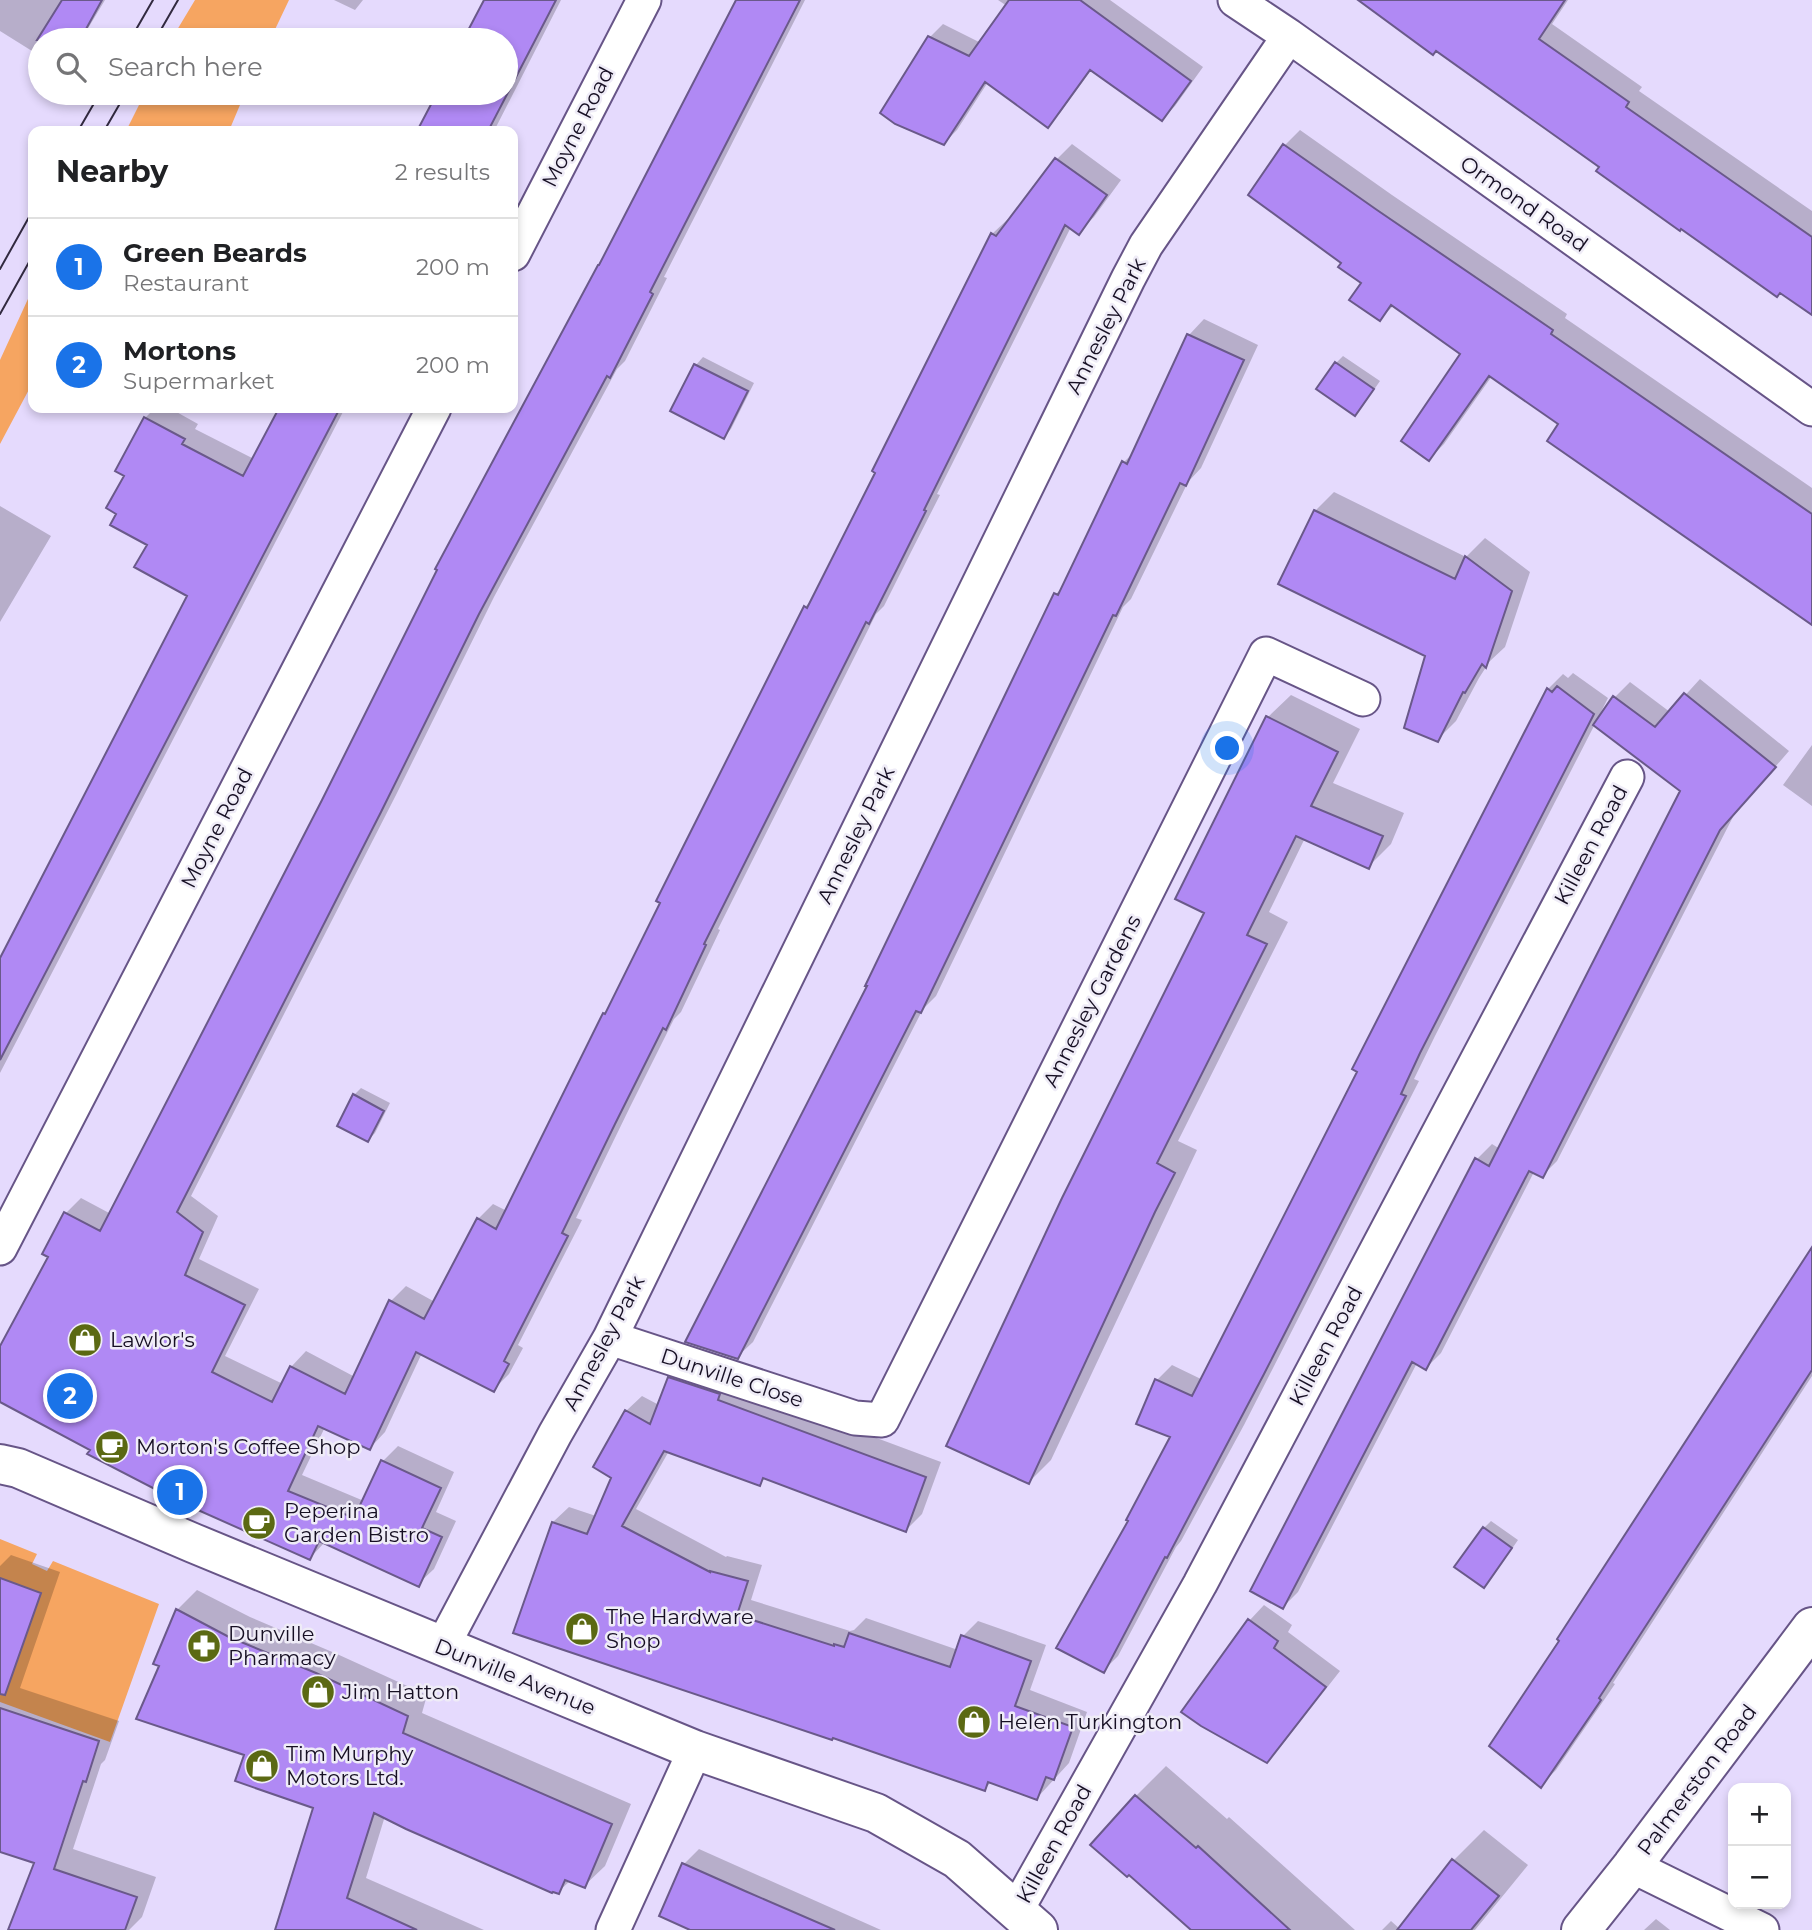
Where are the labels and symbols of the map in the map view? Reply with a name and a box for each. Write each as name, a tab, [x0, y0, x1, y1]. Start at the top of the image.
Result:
street label: Moyne Road	[537, 62, 619, 191]
street label: Ormond Road	[1456, 150, 1593, 257]
street label: Annesley Park	[1060, 253, 1151, 398]
your location	[1210, 731, 1244, 765]
street label: Annesley Park	[812, 762, 900, 907]
street label: Moyne Road	[176, 763, 258, 892]
street label: Killeen Road	[1549, 781, 1633, 909]
street label: Annesley Gardens	[1037, 911, 1146, 1091]
street label: Annesley Park	[557, 1271, 650, 1415]
street label: Killeen Road	[1284, 1282, 1368, 1410]
shop icon: Lawlor's	[66, 1321, 104, 1359]
place label: Lawlor's	[110, 1327, 195, 1352]
street label: Dunville Close	[658, 1343, 807, 1412]
pin: 2	[47, 1370, 93, 1422]
cafe icon: Morton's Coffee Shop	[93, 1428, 131, 1466]
place label: Morton's Coffee Shop	[136, 1434, 361, 1459]
pin: 1	[157, 1466, 203, 1518]
place label: Peperina Garden Bistro	[284, 1498, 429, 1547]
cafe icon: Peperina Garden Bistro	[240, 1504, 278, 1542]
place label: The Hardware Shop	[606, 1604, 754, 1653]
shop icon: The Hardware Shop	[563, 1610, 601, 1648]
place label: Dunville Pharmacy	[228, 1621, 336, 1670]
pharmacy icon: Dunville Pharmacy	[185, 1627, 223, 1665]
street label: Dunville Avenue	[431, 1633, 599, 1720]
shop icon: Jim Hatton	[299, 1673, 337, 1711]
place label: Jim Hatton	[341, 1679, 459, 1704]
street label: Palmerston Road	[1632, 1699, 1761, 1860]
shop icon: Helen Turkington	[955, 1703, 993, 1741]
place label: Helen Turkington	[998, 1709, 1182, 1734]
place label: Tim Murphy Motors Ltd.	[286, 1741, 414, 1790]
shop icon: Tim Murphy Motors Ltd.	[243, 1747, 281, 1785]
street label: Killeen Road	[1011, 1780, 1096, 1907]

